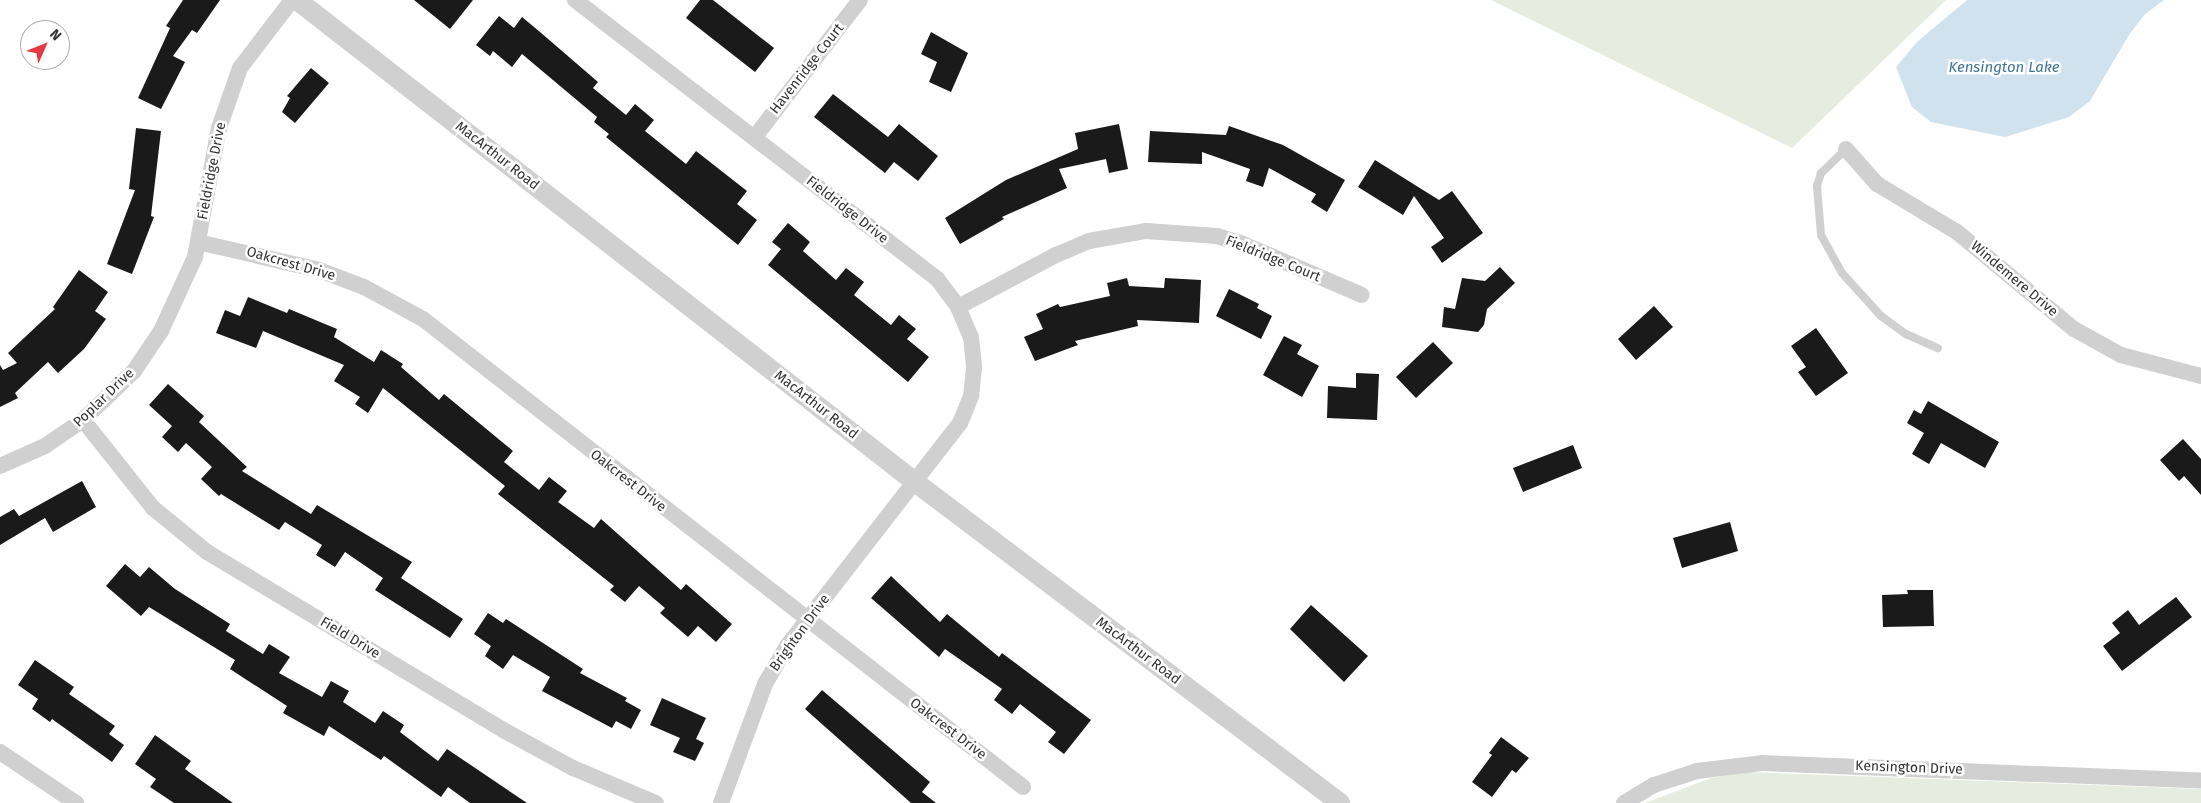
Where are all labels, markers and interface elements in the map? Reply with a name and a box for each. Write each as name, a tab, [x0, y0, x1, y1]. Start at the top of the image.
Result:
north arrow	[20, 20, 70, 70]
street label: Havenridge Court	[767, 20, 847, 118]
text: N	[46, 26, 65, 44]
water label: Kensington Lake	[1948, 59, 2060, 77]
street label: MacArthur Road	[452, 118, 542, 194]
street label: Fieldridge Drive	[194, 121, 230, 221]
street label: Fieldridge Drive	[803, 173, 891, 247]
street label: Fieldridge Court	[1223, 232, 1323, 286]
street label: Windemere Drive	[1967, 238, 2061, 320]
street label: Oakcrest Drive	[245, 243, 337, 285]
street label: Poplar Drive	[70, 365, 138, 431]
street label: MacArthur Road	[771, 367, 861, 443]
street label: Oakcrest Drive	[587, 446, 669, 516]
street label: Brighton Drive	[766, 591, 834, 675]
street label: Field Drive	[317, 614, 383, 662]
street label: MacArthur Road	[1092, 614, 1184, 688]
street label: Oakcrest Drive	[906, 695, 990, 763]
street label: Kensington Drive	[1855, 758, 1963, 778]

